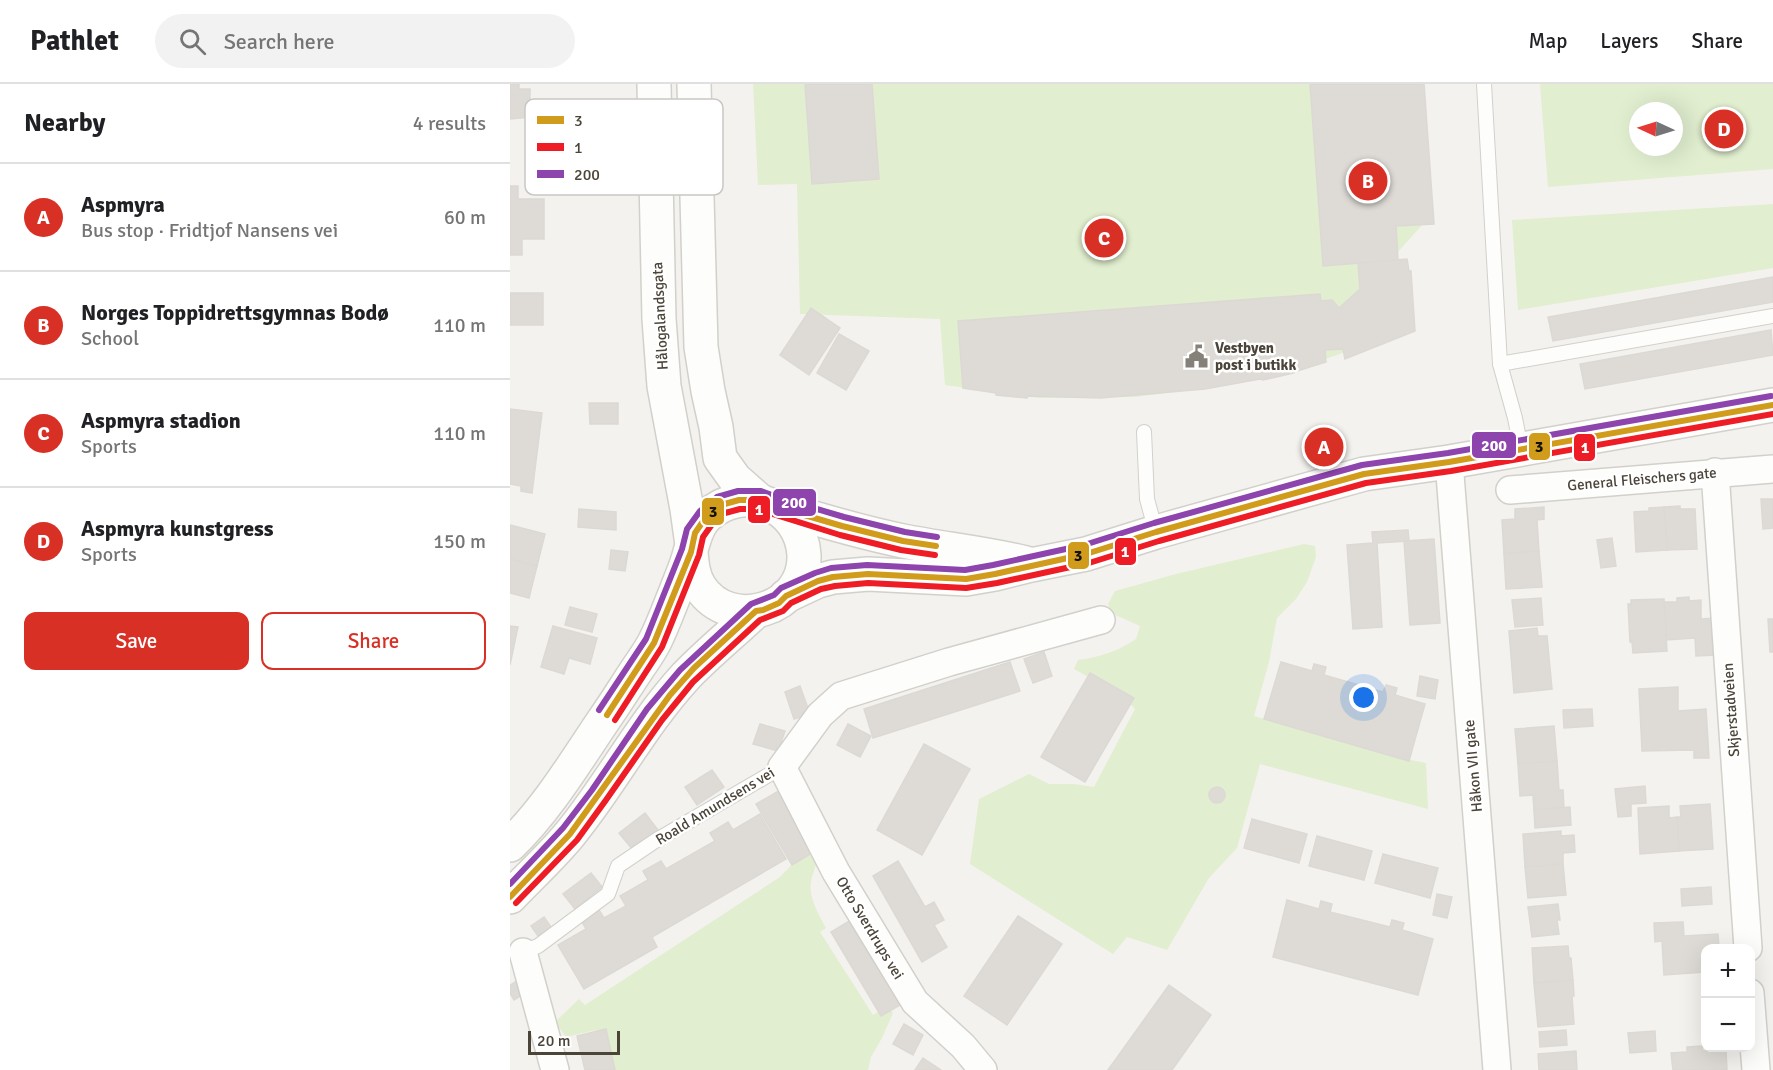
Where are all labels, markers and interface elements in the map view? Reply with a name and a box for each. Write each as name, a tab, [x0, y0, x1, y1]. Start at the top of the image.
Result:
search box	[155, 14, 575, 68]
text: Pathlet	[30, 24, 119, 58]
icon: search	[176, 25, 209, 58]
text: Search here	[224, 28, 335, 55]
text: Map	[1529, 28, 1567, 54]
text: Layers	[1600, 28, 1658, 54]
text: Share	[1691, 28, 1743, 54]
legend	[525, 99, 723, 195]
north arrow	[1629, 102, 1683, 156]
pin: D	[1704, 106, 1744, 152]
text: Nearby	[24, 107, 105, 139]
text: 4 results	[413, 111, 486, 136]
text: 3	[574, 111, 583, 131]
text: 1	[574, 138, 583, 158]
pin: B	[1348, 158, 1388, 204]
text: 200	[574, 165, 600, 185]
text: Aspmyra	[81, 191, 165, 218]
text: A	[37, 205, 50, 230]
text: 60 m	[444, 205, 486, 230]
pin: C	[1084, 216, 1124, 260]
text: Bus stop · Fridtjof Nansens vei	[81, 218, 338, 243]
street label: Hålogalandsgata	[648, 261, 672, 371]
text: Norges Toppidrettsgymnas Bodø	[81, 299, 389, 326]
text: B	[37, 313, 50, 338]
text: 110 m	[433, 313, 486, 338]
text: School	[81, 326, 139, 351]
place label: Vestbyen post i butikk	[1215, 339, 1296, 374]
public building icon: Vestbyen post i butikk	[1184, 344, 1210, 370]
text: Aspmyra stadion	[81, 407, 241, 434]
text: C	[37, 421, 50, 446]
text: 110 m	[433, 421, 486, 446]
pin: A	[1304, 424, 1344, 470]
line badge: 200	[1471, 431, 1517, 459]
line badge: 3	[1528, 432, 1551, 461]
line badge: 1	[1573, 433, 1596, 462]
text: Sports	[81, 434, 137, 459]
text: 200	[1481, 436, 1507, 456]
text: 3	[1535, 437, 1543, 457]
text: 1	[1581, 438, 1590, 458]
street label: General Fleischers gate	[1567, 464, 1717, 494]
line badge: 200	[772, 488, 817, 517]
text: 200	[781, 493, 807, 513]
line badge: 1	[747, 495, 771, 524]
line badge: 3	[701, 497, 725, 526]
text: 1	[755, 500, 764, 520]
text: 3	[709, 502, 717, 522]
text: Aspmyra kunstgress	[81, 515, 274, 542]
text: D	[37, 529, 50, 554]
text: 150 m	[433, 529, 486, 554]
line badge: 1	[1114, 537, 1137, 566]
line badge: 3	[1067, 541, 1090, 570]
text: Sports	[81, 542, 137, 567]
text: 1	[1121, 542, 1130, 562]
text: 3	[1074, 546, 1082, 566]
button: Save	[24, 612, 249, 670]
button: Share	[261, 612, 486, 670]
street label: Skjerstadveien	[1719, 662, 1743, 758]
your location	[1349, 683, 1378, 712]
street label: Håkon VII gate	[1460, 719, 1486, 813]
street label: Roald Amundsens vei	[652, 763, 778, 849]
street label: Otto Sverdrups vei	[832, 873, 908, 983]
map controls	[1701, 944, 1755, 1052]
button: +	[1701, 944, 1755, 998]
button: −	[1701, 998, 1755, 1052]
scale bar	[528, 1028, 620, 1056]
text: 20 m	[537, 1031, 571, 1051]

